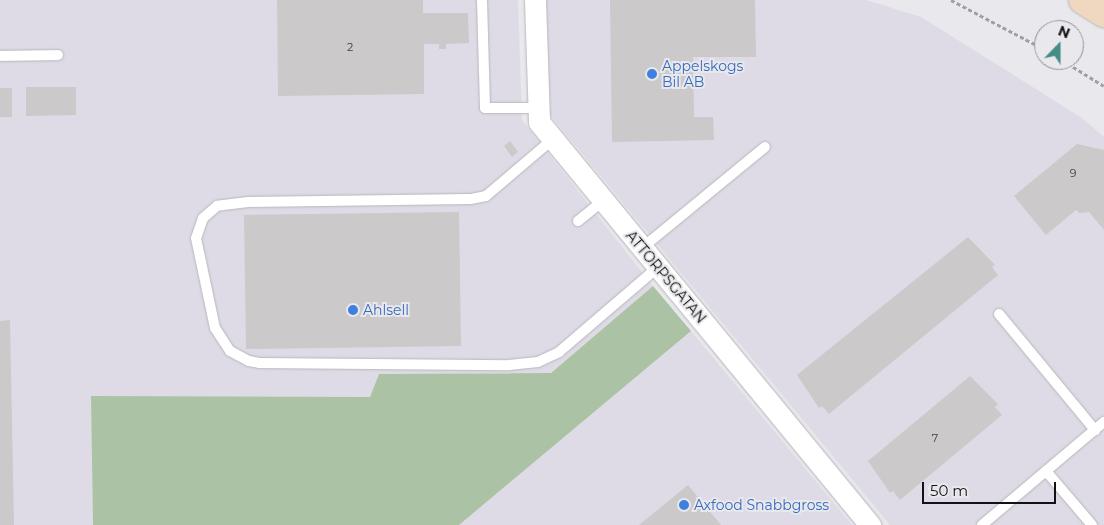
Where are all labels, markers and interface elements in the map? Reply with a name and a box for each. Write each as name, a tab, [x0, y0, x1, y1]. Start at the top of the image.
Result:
north arrow	[1034, 20, 1084, 70]
text: N	[1056, 22, 1073, 42]
house number: 2	[347, 40, 353, 54]
place label: Appelskogs Bil AB	[662, 58, 743, 90]
marker: Appelskogs Bil AB	[646, 68, 658, 80]
house number: 9	[1070, 166, 1076, 180]
street label: ATTORPSGATAN	[622, 227, 710, 327]
place label: Ahlsell	[363, 302, 409, 318]
marker: Ahlsell	[347, 304, 359, 316]
house number: 7	[932, 431, 938, 445]
scale bar	[924, 472, 1058, 504]
text: 50 m	[930, 481, 968, 500]
place label: Axfood Snabbgross	[694, 497, 829, 513]
marker: Axfood Snabbgross	[678, 499, 690, 511]

